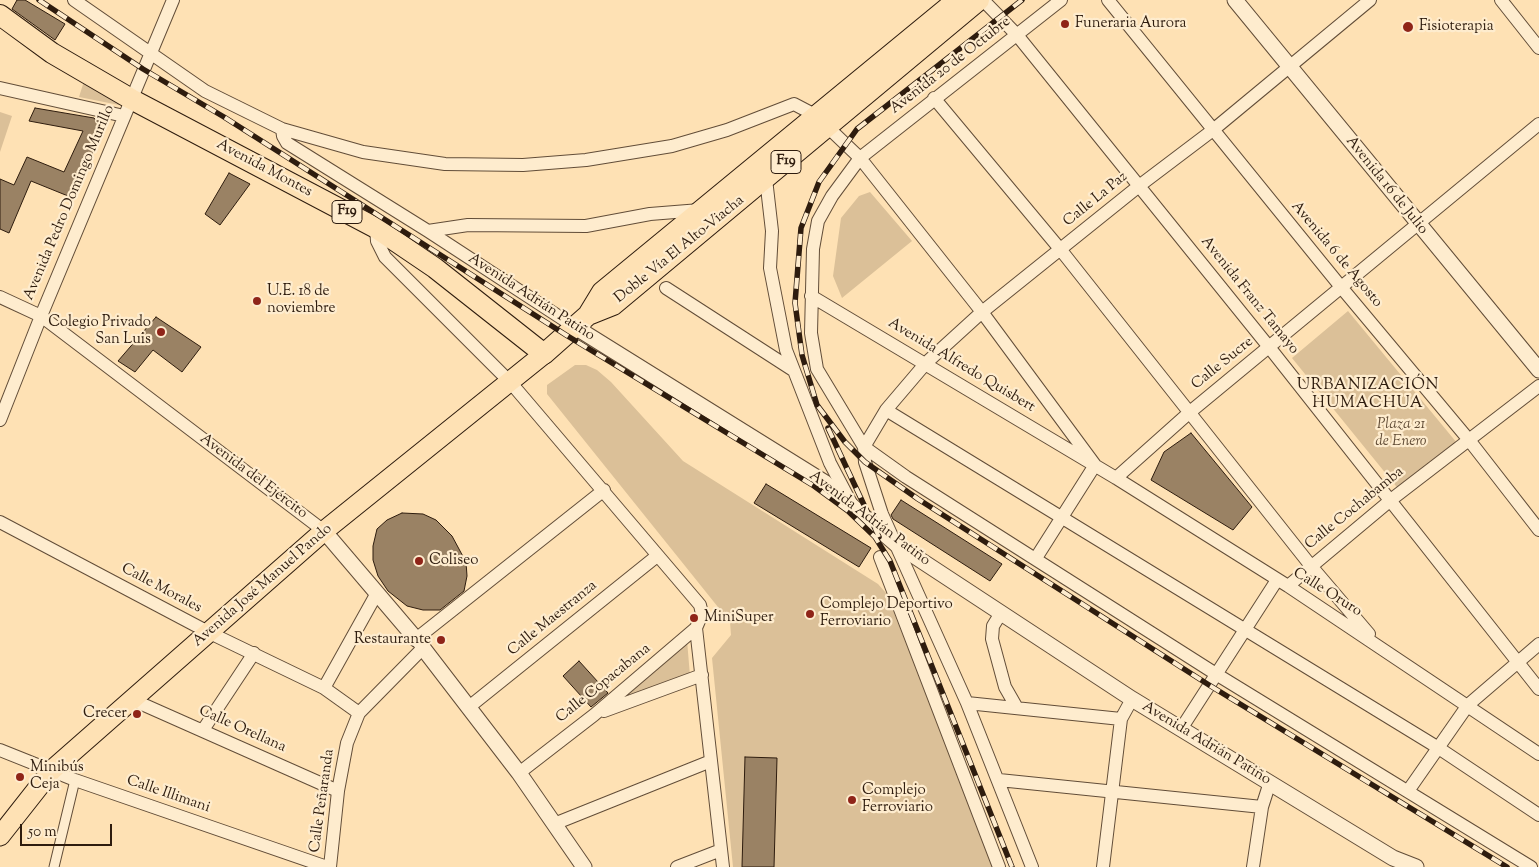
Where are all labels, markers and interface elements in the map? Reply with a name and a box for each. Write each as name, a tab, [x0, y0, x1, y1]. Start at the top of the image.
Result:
street label: Avenida 20 de Octubre	[887, 13, 1015, 119]
place label: Funeraria Aurora	[1075, 15, 1186, 33]
marker: Funeraria Aurora	[1059, 18, 1071, 30]
place label: Fisioterapia	[1419, 18, 1494, 36]
marker: Fisioterapia	[1401, 20, 1415, 34]
street label: Avenida Pedro Domingo Murillo	[21, 103, 119, 303]
street label: Avenida 16 de Julio	[1341, 133, 1431, 239]
street label: Avenida Montes	[213, 136, 315, 202]
road number: F19	[771, 150, 801, 173]
street label: Calle La Paz	[1060, 169, 1132, 231]
street label: Doble Vía El Alto-Viacha	[611, 192, 749, 308]
street label: Avenida 6 de Agosto	[1286, 198, 1386, 312]
road number: F19	[332, 200, 362, 223]
street label: Avenida Franz Tamayo	[1196, 233, 1302, 359]
street label: Avenida Adrián Patiño	[464, 250, 598, 346]
place label: U.E. 18 de noviembre	[267, 283, 336, 318]
marker: U.E. 18 de noviembre	[251, 295, 263, 307]
place label: Colegio Privado San Luis	[48, 314, 151, 349]
street label: Avenida Alfredo Quisbert	[884, 315, 1038, 417]
marker: Colegio Privado San Luis	[155, 326, 167, 338]
street label: Calle Sucre	[1189, 334, 1257, 394]
district label: URBANIZACIÓN HUMACHUA	[1295, 376, 1441, 414]
park label: Plaza 21 de Enero	[1376, 416, 1426, 451]
street label: Avenida del Ejército	[196, 431, 310, 523]
street label: Calle Cochabamba	[1302, 464, 1408, 554]
street label: Avenida Adrián Patiño	[805, 467, 933, 571]
street label: Avenida José Manuel Pando	[190, 521, 336, 651]
place label: Coliseo	[429, 552, 478, 570]
marker: Coliseo	[413, 555, 425, 567]
street label: Calle Morales	[118, 560, 204, 618]
street label: Calle Oruro	[1289, 565, 1365, 621]
street label: Calle Maestranza	[505, 577, 601, 661]
place label: Complejo Deportivo Ferroviario	[820, 596, 953, 631]
marker: Complejo Deportivo Ferroviario	[804, 608, 816, 620]
place label: MiniSuper	[704, 609, 774, 627]
marker: MiniSuper	[688, 612, 700, 624]
place label: Restaurante	[354, 631, 431, 649]
marker: Restaurante	[435, 634, 447, 646]
street label: Calle Copacabana	[553, 640, 655, 728]
street label: Avenida Adrián Patiño	[1138, 698, 1274, 790]
street label: Calle Orellana	[196, 703, 288, 757]
place label: Crecer	[83, 705, 127, 723]
marker: Crecer	[131, 708, 143, 720]
street label: Calle Peñaranda	[307, 748, 339, 854]
place label: Minibús Ceja	[30, 759, 84, 794]
marker: Minibús Ceja	[14, 771, 26, 783]
street label: Calle Illimani	[124, 772, 212, 818]
place label: Complejo Ferroviario	[862, 782, 933, 817]
marker: Complejo Ferroviario	[846, 794, 858, 806]
scale bar	[22, 814, 115, 846]
text: 50 m	[28, 822, 57, 843]

